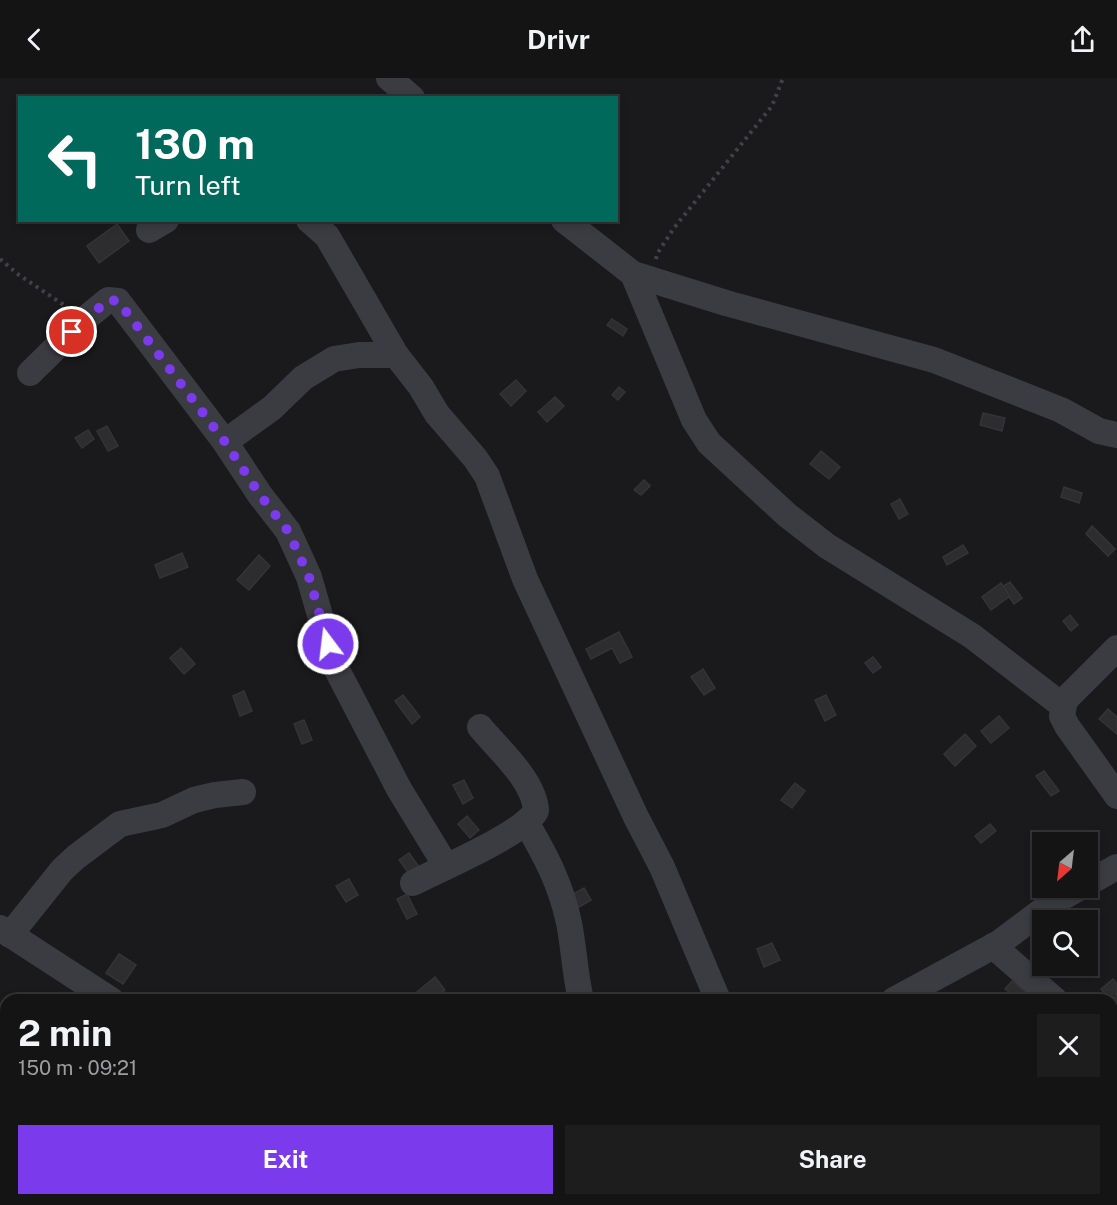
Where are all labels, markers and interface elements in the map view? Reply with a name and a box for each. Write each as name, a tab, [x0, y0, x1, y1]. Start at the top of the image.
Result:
icon: back	[18, 23, 51, 56]
text: Drivr	[527, 23, 590, 55]
icon: share	[1066, 23, 1099, 56]
text: 130 m	[135, 119, 255, 168]
icon: left	[36, 120, 114, 198]
text: Turn left	[135, 169, 241, 201]
pin	[46, 306, 97, 357]
icon: arrive	[55, 315, 88, 348]
position arrow	[296, 612, 360, 676]
north arrow	[1032, 832, 1098, 898]
map controls	[1032, 832, 1098, 976]
button: search	[1032, 910, 1098, 976]
text: 2 min	[18, 1012, 112, 1054]
button: close	[1037, 1014, 1100, 1077]
text: 150 m · 09:21	[18, 1056, 137, 1080]
button: Exit	[18, 1125, 553, 1194]
button: Share	[565, 1125, 1100, 1194]

